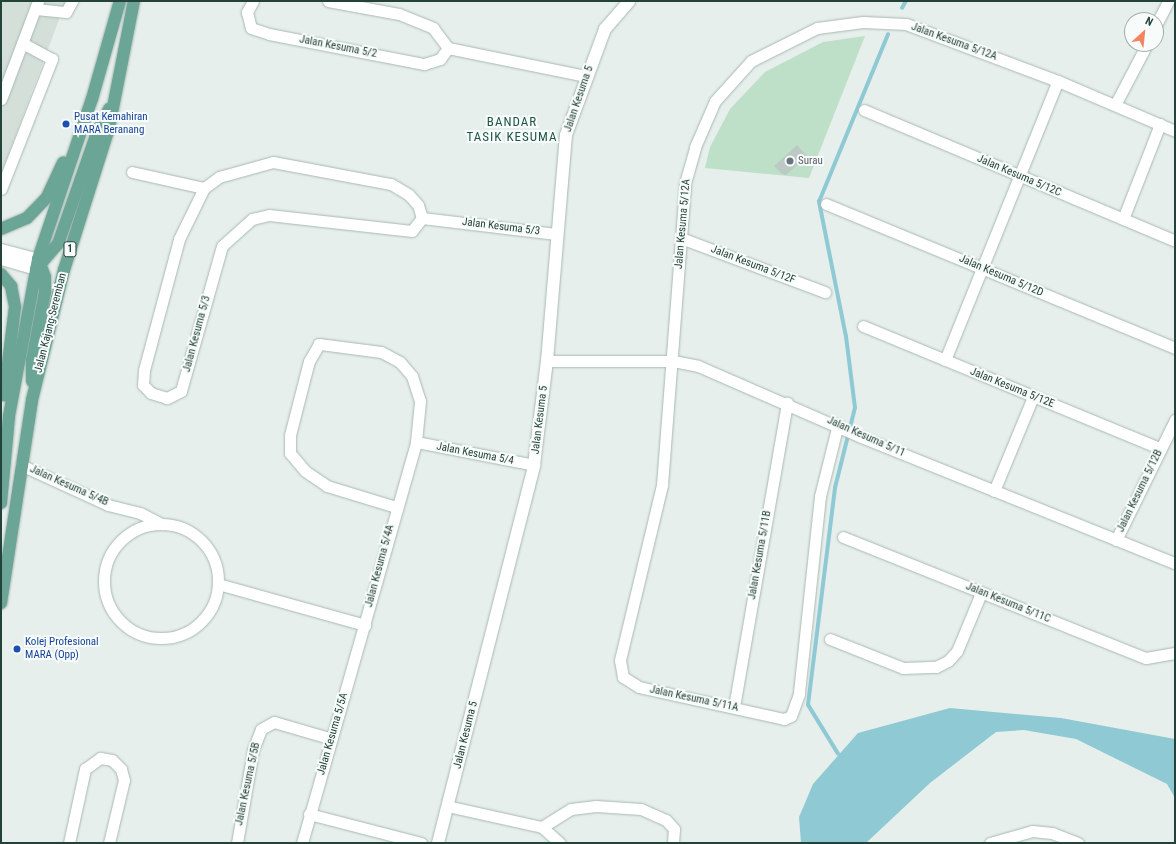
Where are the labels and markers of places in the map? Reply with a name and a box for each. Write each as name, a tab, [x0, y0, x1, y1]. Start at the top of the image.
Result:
place label: Pusat Kemahiran MARA Beranang	[74, 111, 148, 137]
marker: Pusat Kemahiran MARA Beranang	[61, 119, 71, 129]
place label: Surau	[798, 154, 823, 168]
marker: Surau	[785, 156, 795, 166]
place label: Kolej Profesional MARA (Opp)	[25, 636, 99, 662]
marker: Kolej Profesional MARA (Opp)	[12, 644, 22, 654]

